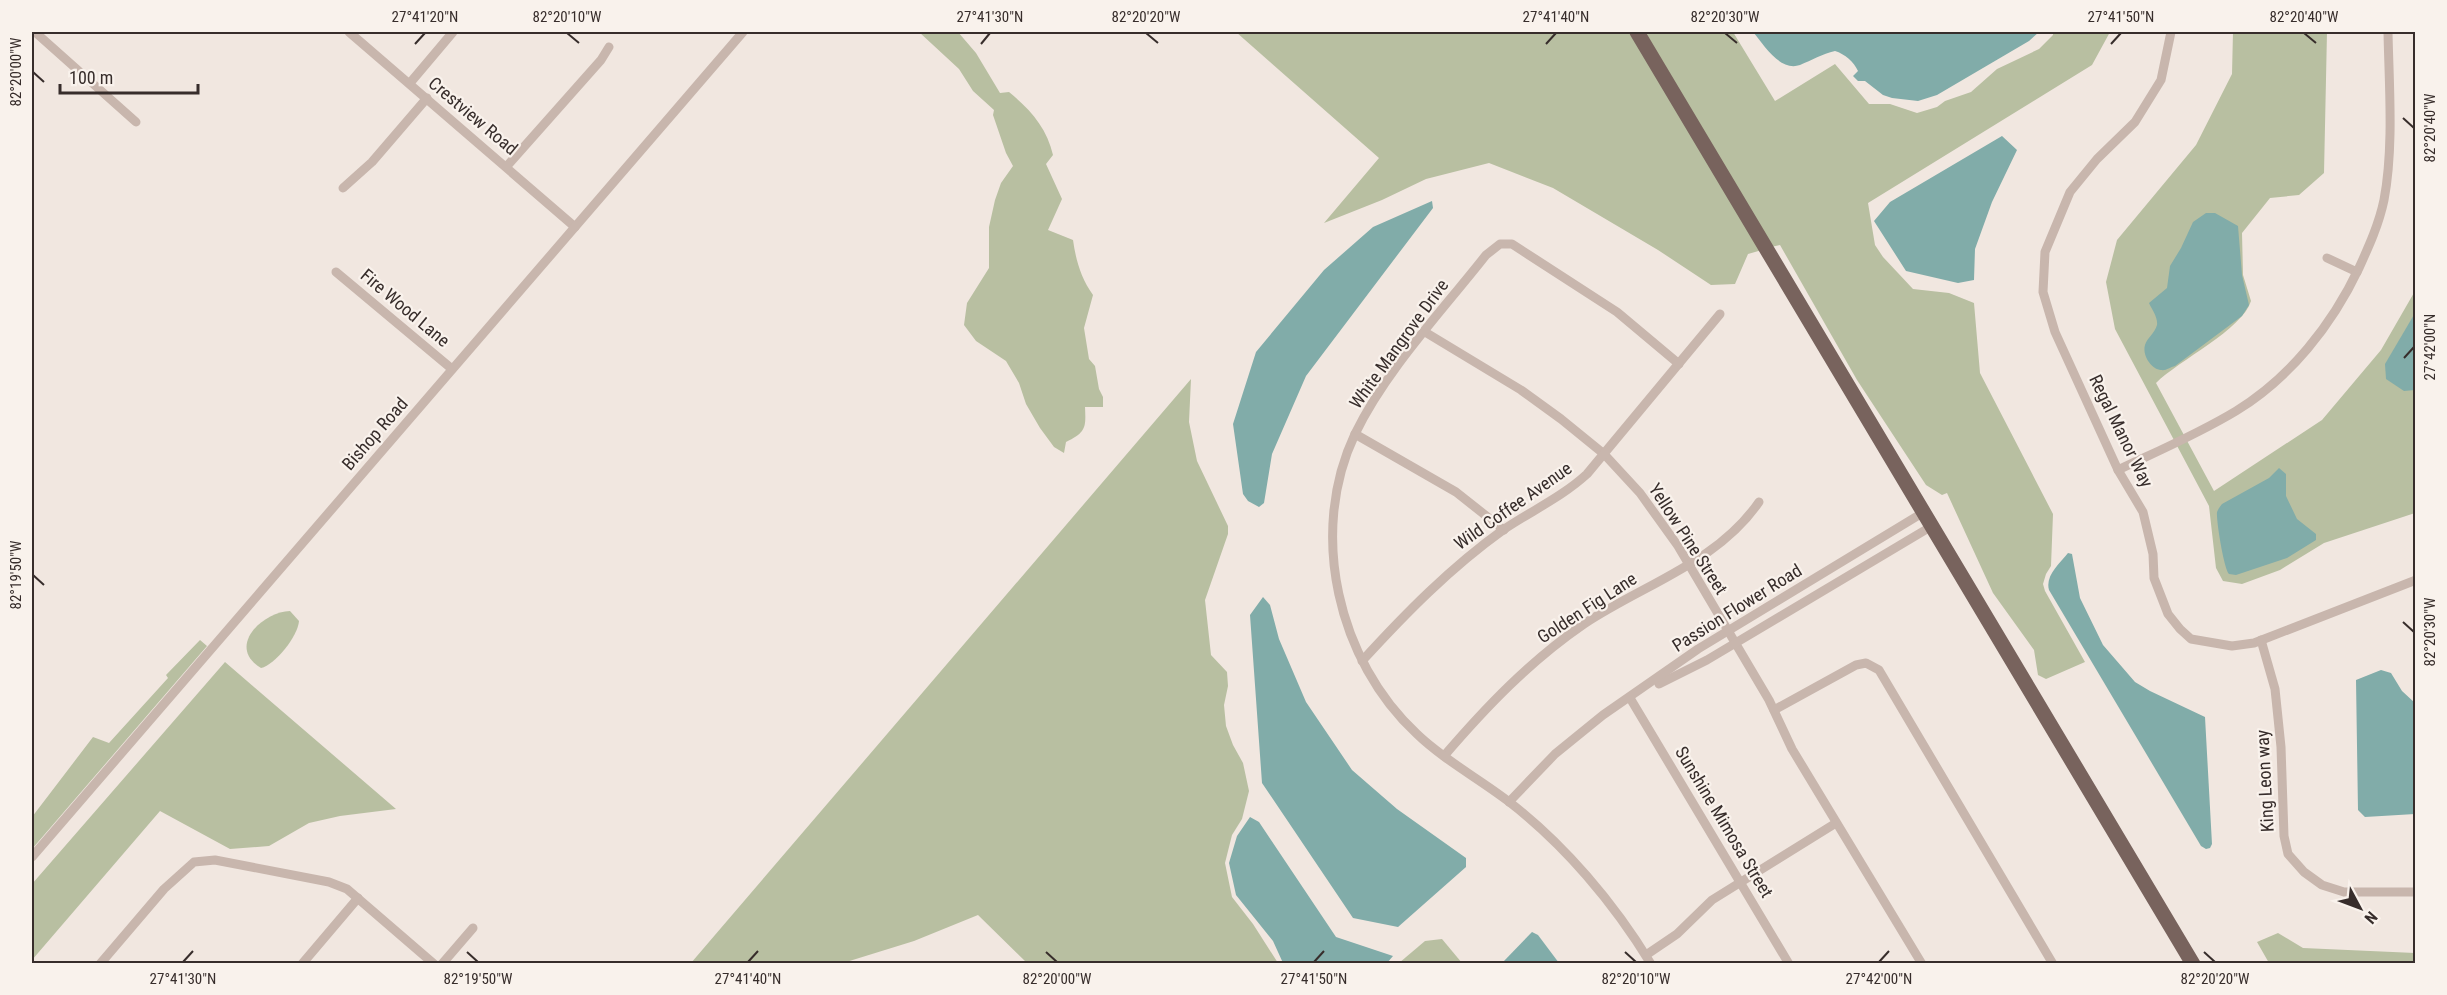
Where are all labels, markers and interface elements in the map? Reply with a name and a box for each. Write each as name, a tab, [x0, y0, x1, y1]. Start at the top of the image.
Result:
text: 27°41'20"N	[392, 8, 458, 26]
text: 82°20'10"W	[533, 8, 602, 26]
text: 27°41'30"N	[957, 8, 1023, 26]
text: 82°20'20"W	[1112, 8, 1181, 26]
text: 27°41'40"N	[1523, 8, 1589, 26]
text: 82°20'30"W	[1691, 8, 1760, 26]
text: 27°41'50"N	[2088, 8, 2154, 26]
text: 82°20'40"W	[2270, 8, 2339, 26]
text: 82°20'00"W	[7, 37, 25, 106]
scale bar	[60, 57, 198, 95]
text: 100 m	[69, 67, 113, 88]
street label: Crestview Road	[425, 72, 522, 159]
text: 82°20'40"W	[2421, 93, 2439, 162]
street label: Fire Wood Lane	[357, 264, 454, 351]
street label: White Mangrove Drive	[1345, 275, 1453, 412]
text: 27°42'00"N	[2421, 314, 2439, 380]
street label: Regal Manor Way	[2085, 371, 2158, 491]
street label: Bishop Road	[337, 393, 412, 474]
street label: Wild Coffee Avenue	[1450, 457, 1575, 554]
street label: Yellow Pine Street	[1645, 479, 1732, 598]
text: 82°19'50"W	[7, 540, 25, 609]
street label: Passion Flower Road	[1668, 559, 1805, 656]
street label: Golden Fig Lane	[1533, 568, 1640, 647]
text: 82°20'30"W	[2421, 597, 2439, 666]
street label: King Leon way	[2251, 729, 2278, 833]
street label: Sunshine Mimosa Street	[1671, 742, 1778, 901]
north arrow	[2330, 878, 2390, 938]
text: N	[2361, 908, 2381, 927]
text: 27°41'30"N	[150, 970, 216, 988]
text: 82°19'50"W	[444, 970, 513, 988]
text: 27°41'40"N	[715, 970, 781, 988]
text: 82°20'00"W	[1023, 970, 1092, 988]
text: 27°41'50"N	[1281, 970, 1347, 988]
text: 82°20'10"W	[1602, 970, 1671, 988]
text: 27°42'00"N	[1846, 970, 1912, 988]
text: 82°20'20"W	[2181, 970, 2250, 988]

